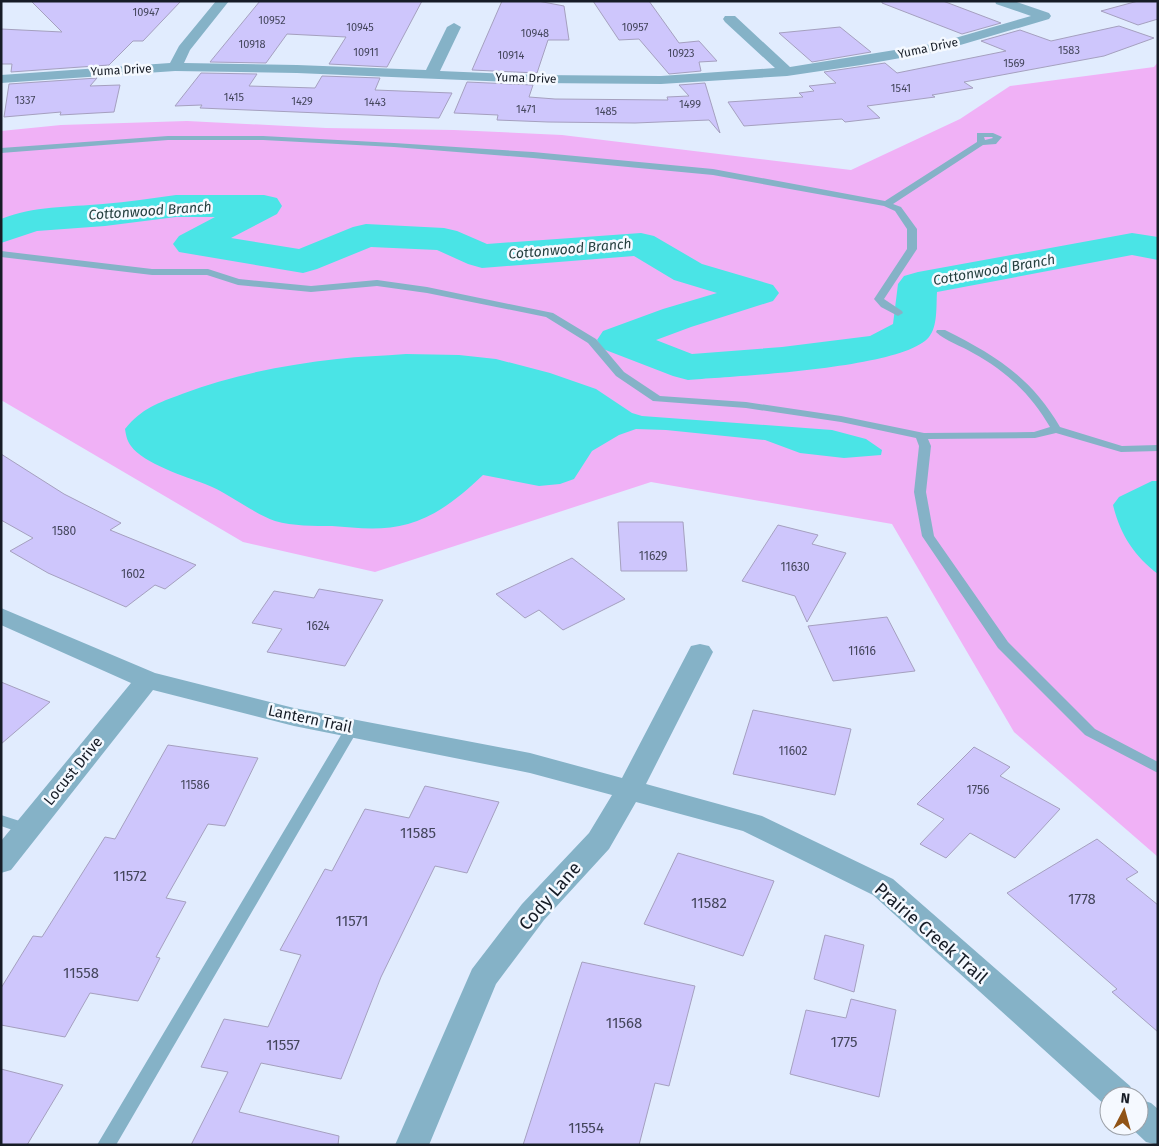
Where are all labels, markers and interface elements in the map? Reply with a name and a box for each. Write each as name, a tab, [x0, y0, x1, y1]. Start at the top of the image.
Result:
house number: 10947	[133, 6, 160, 19]
house number: 10952	[258, 14, 286, 27]
house number: 10945	[346, 21, 374, 34]
house number: 10957	[622, 21, 648, 34]
house number: 10948	[521, 27, 549, 40]
street label: Yuma Drive	[897, 35, 959, 61]
house number: 10918	[238, 38, 266, 51]
house number: 1583	[1058, 44, 1080, 57]
house number: 10911	[353, 46, 379, 59]
house number: 10923	[667, 47, 695, 60]
house number: 10914	[498, 49, 525, 62]
house number: 1569	[1003, 57, 1025, 70]
street label: Yuma Drive	[90, 61, 152, 79]
street label: Yuma Drive	[495, 70, 557, 86]
house number: 1541	[891, 82, 911, 95]
house number: 1415	[224, 91, 245, 104]
house number: 1337	[15, 94, 35, 107]
house number: 1429	[291, 95, 313, 108]
house number: 1443	[364, 96, 386, 109]
house number: 1499	[679, 98, 701, 111]
house number: 1471	[516, 103, 536, 116]
house number: 1485	[595, 105, 618, 118]
water label: Cottonwood Branch	[88, 198, 212, 224]
water label: Cottonwood Branch	[508, 235, 632, 263]
water label: Cottonwood Branch	[932, 251, 1056, 289]
house number: 1580	[52, 524, 77, 538]
house number: 11629	[639, 549, 667, 563]
house number: 11630	[780, 560, 810, 574]
house number: 1602	[121, 567, 145, 581]
house number: 1624	[306, 619, 330, 633]
house number: 11616	[848, 644, 876, 658]
street label: Lantern Trail	[266, 701, 354, 737]
street label: Locust Drive	[40, 733, 106, 809]
house number: 11602	[778, 744, 808, 758]
house number: 11586	[180, 778, 210, 792]
house number: 1756	[967, 783, 989, 797]
house number: 11585	[400, 824, 436, 842]
street label: Cody Lane	[514, 857, 586, 935]
house number: 11572	[113, 867, 147, 885]
street label: Prairie Creek Trail	[870, 878, 992, 988]
house number: 1778	[1068, 890, 1096, 908]
house number: 11582	[691, 894, 727, 912]
house number: 11571	[336, 912, 368, 930]
house number: 11558	[63, 964, 99, 982]
house number: 11568	[606, 1014, 642, 1032]
house number: 1775	[830, 1033, 858, 1051]
house number: 11557	[266, 1036, 300, 1054]
north arrow	[1099, 1086, 1149, 1136]
text: N	[1120, 1090, 1131, 1108]
house number: 11554	[568, 1119, 604, 1137]

